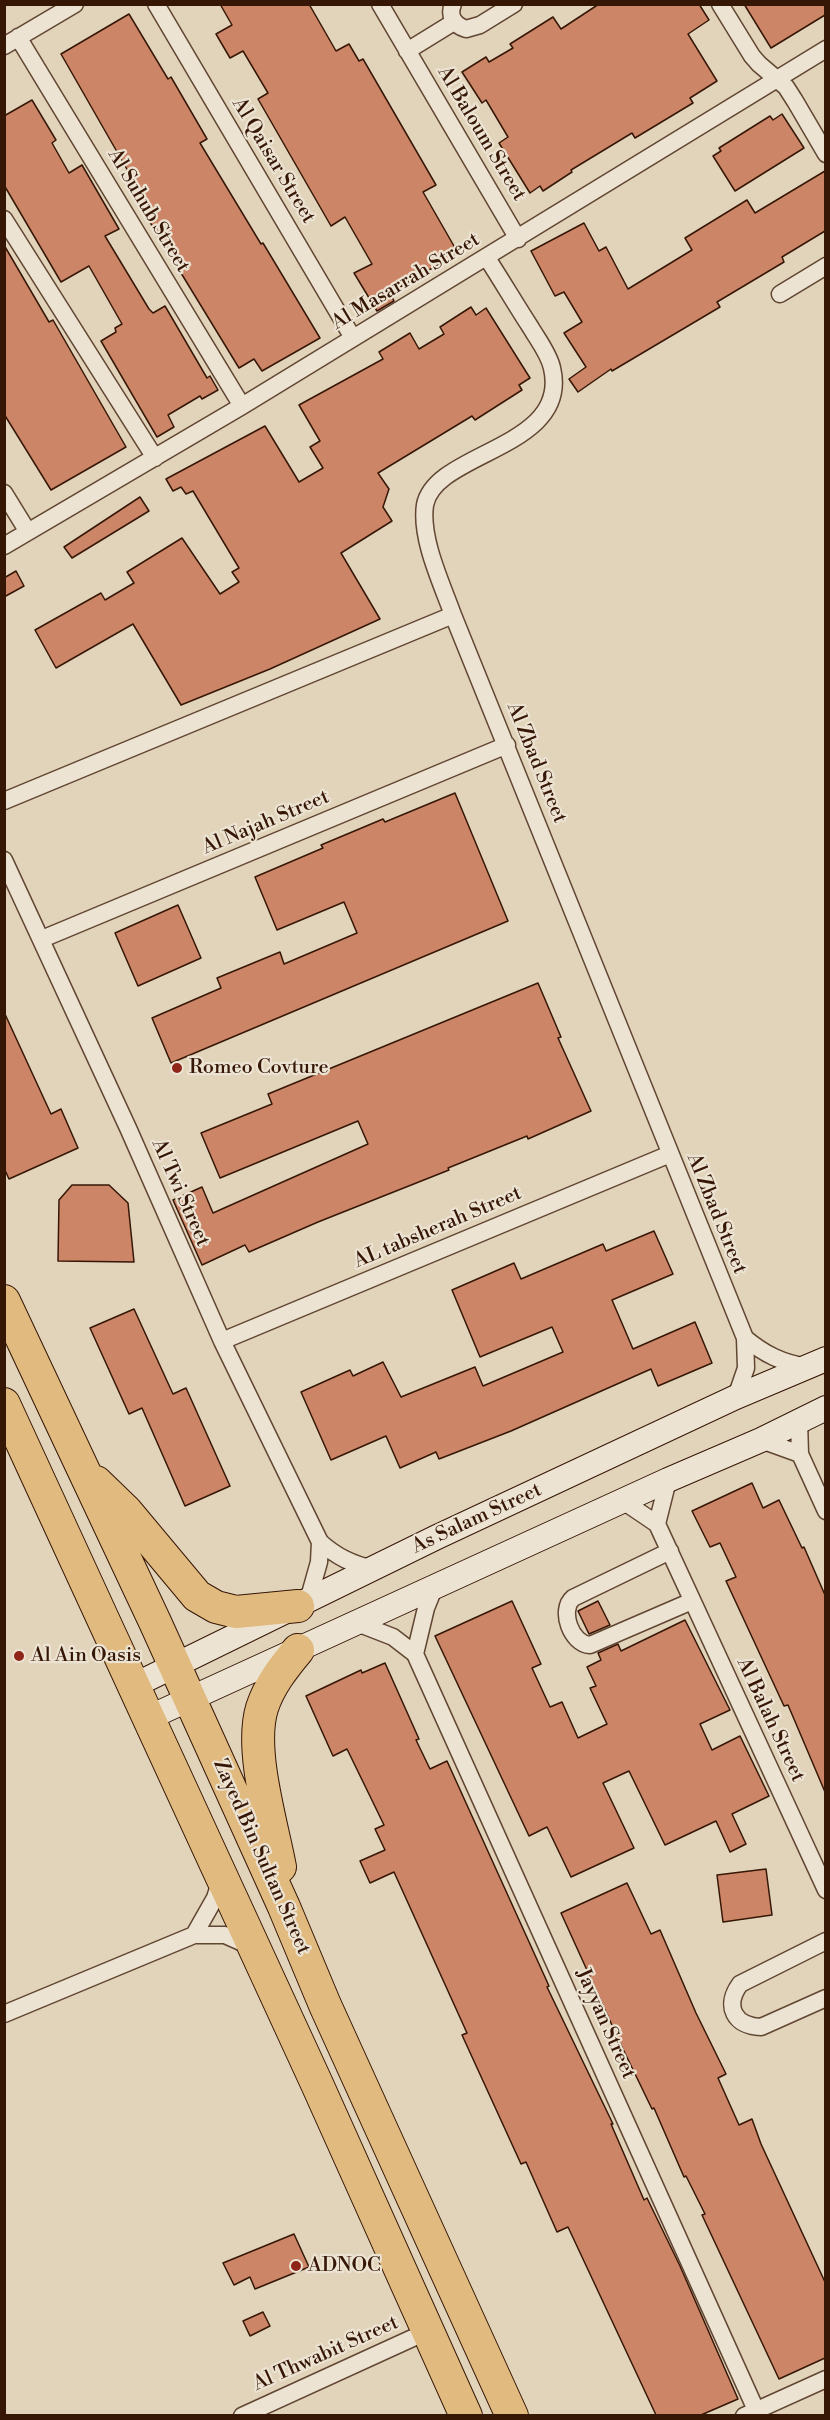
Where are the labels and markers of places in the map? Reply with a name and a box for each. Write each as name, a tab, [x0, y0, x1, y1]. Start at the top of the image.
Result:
place label: Romeo Covture	[189, 1056, 328, 1080]
marker: Romeo Covture	[170, 1061, 184, 1075]
place label: Al Ain Oasis	[31, 1644, 141, 1668]
marker: Al Ain Oasis	[12, 1649, 26, 1663]
place label: ADNOC	[308, 2254, 381, 2278]
marker: ADNOC	[289, 2259, 303, 2273]

